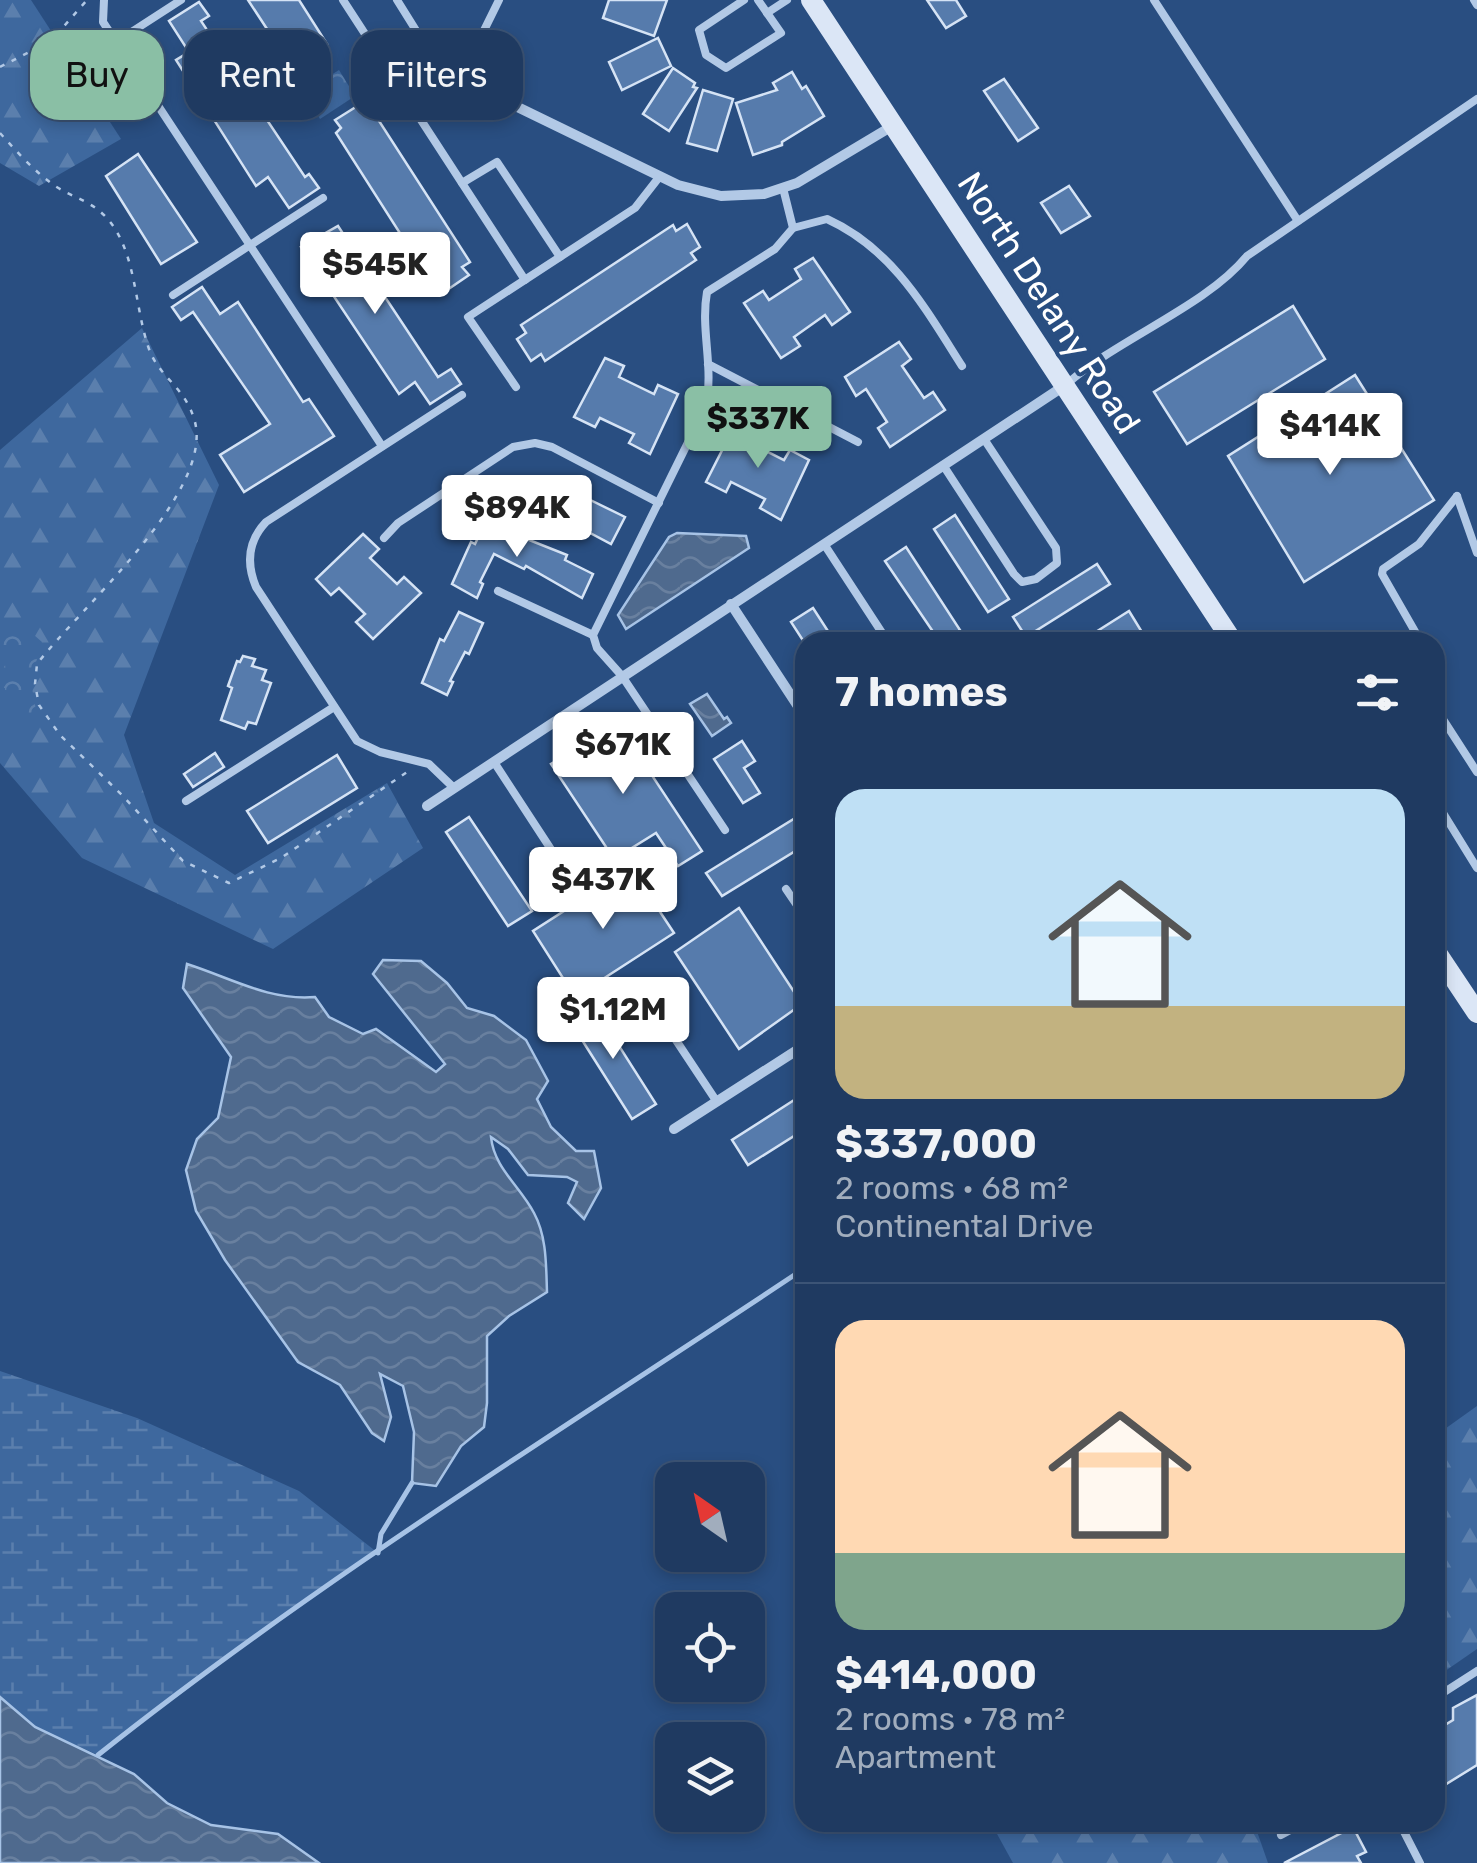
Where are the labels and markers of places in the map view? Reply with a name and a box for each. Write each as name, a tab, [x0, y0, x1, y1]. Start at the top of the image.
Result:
pin: $545K	[305, 232, 445, 317]
pin: $337K	[688, 386, 828, 471]
pin: $414K	[1260, 393, 1400, 478]
pin: $894K	[447, 475, 587, 560]
pin: $671K	[553, 712, 693, 797]
pin: $437K	[533, 847, 673, 932]
pin: $1.12M	[532, 977, 694, 1062]

